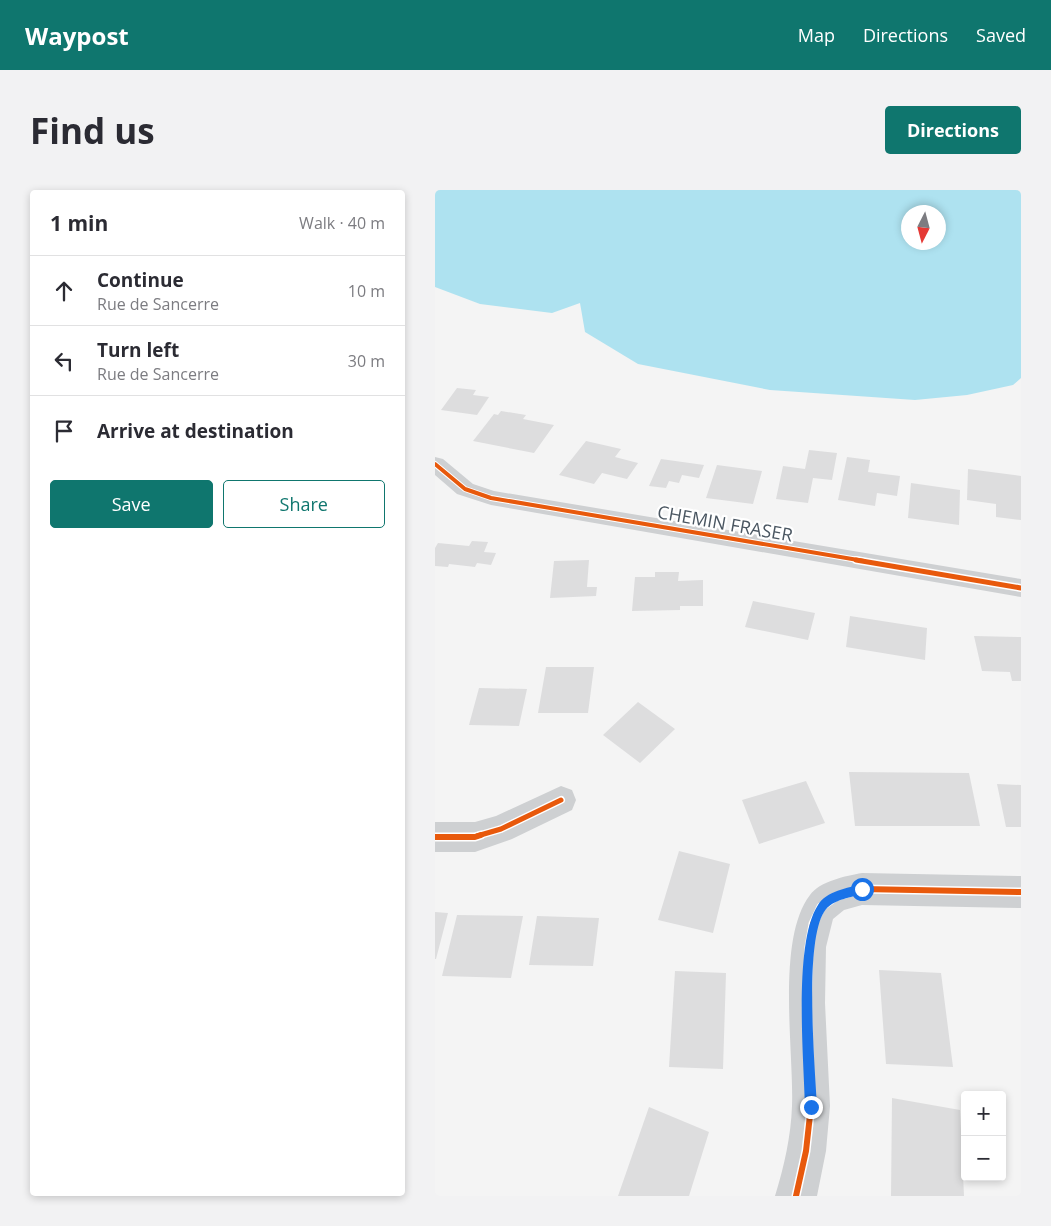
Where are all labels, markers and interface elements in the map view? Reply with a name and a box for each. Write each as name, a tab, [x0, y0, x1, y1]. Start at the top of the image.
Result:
text: Waypost	[25, 19, 129, 52]
text: Map	[798, 23, 835, 47]
text: Directions	[863, 23, 948, 47]
text: Saved	[976, 23, 1026, 47]
button: Directions	[885, 106, 1021, 154]
text: Find us	[30, 107, 155, 154]
north arrow	[901, 205, 946, 250]
text: 1 min	[50, 209, 108, 237]
text: Walk · 40 m	[299, 212, 385, 234]
text: Continue	[97, 267, 184, 293]
icon: ahead	[50, 277, 78, 305]
text: 10 m	[348, 280, 385, 302]
text: Rue de Sancerre	[97, 293, 219, 315]
text: Turn left	[97, 337, 179, 363]
icon: left	[50, 347, 78, 375]
text: 30 m	[348, 350, 385, 372]
text: Rue de Sancerre	[97, 363, 219, 385]
icon: arrive	[50, 417, 78, 445]
text: Arrive at destination	[97, 418, 294, 444]
button: Save	[50, 480, 213, 528]
button: Share	[223, 480, 385, 528]
street label: CHEMIN FRASER	[656, 499, 795, 547]
route start	[851, 878, 874, 901]
map controls	[961, 1091, 1006, 1181]
button: +	[961, 1091, 1006, 1136]
route end	[800, 1096, 823, 1119]
button: −	[961, 1136, 1006, 1181]

